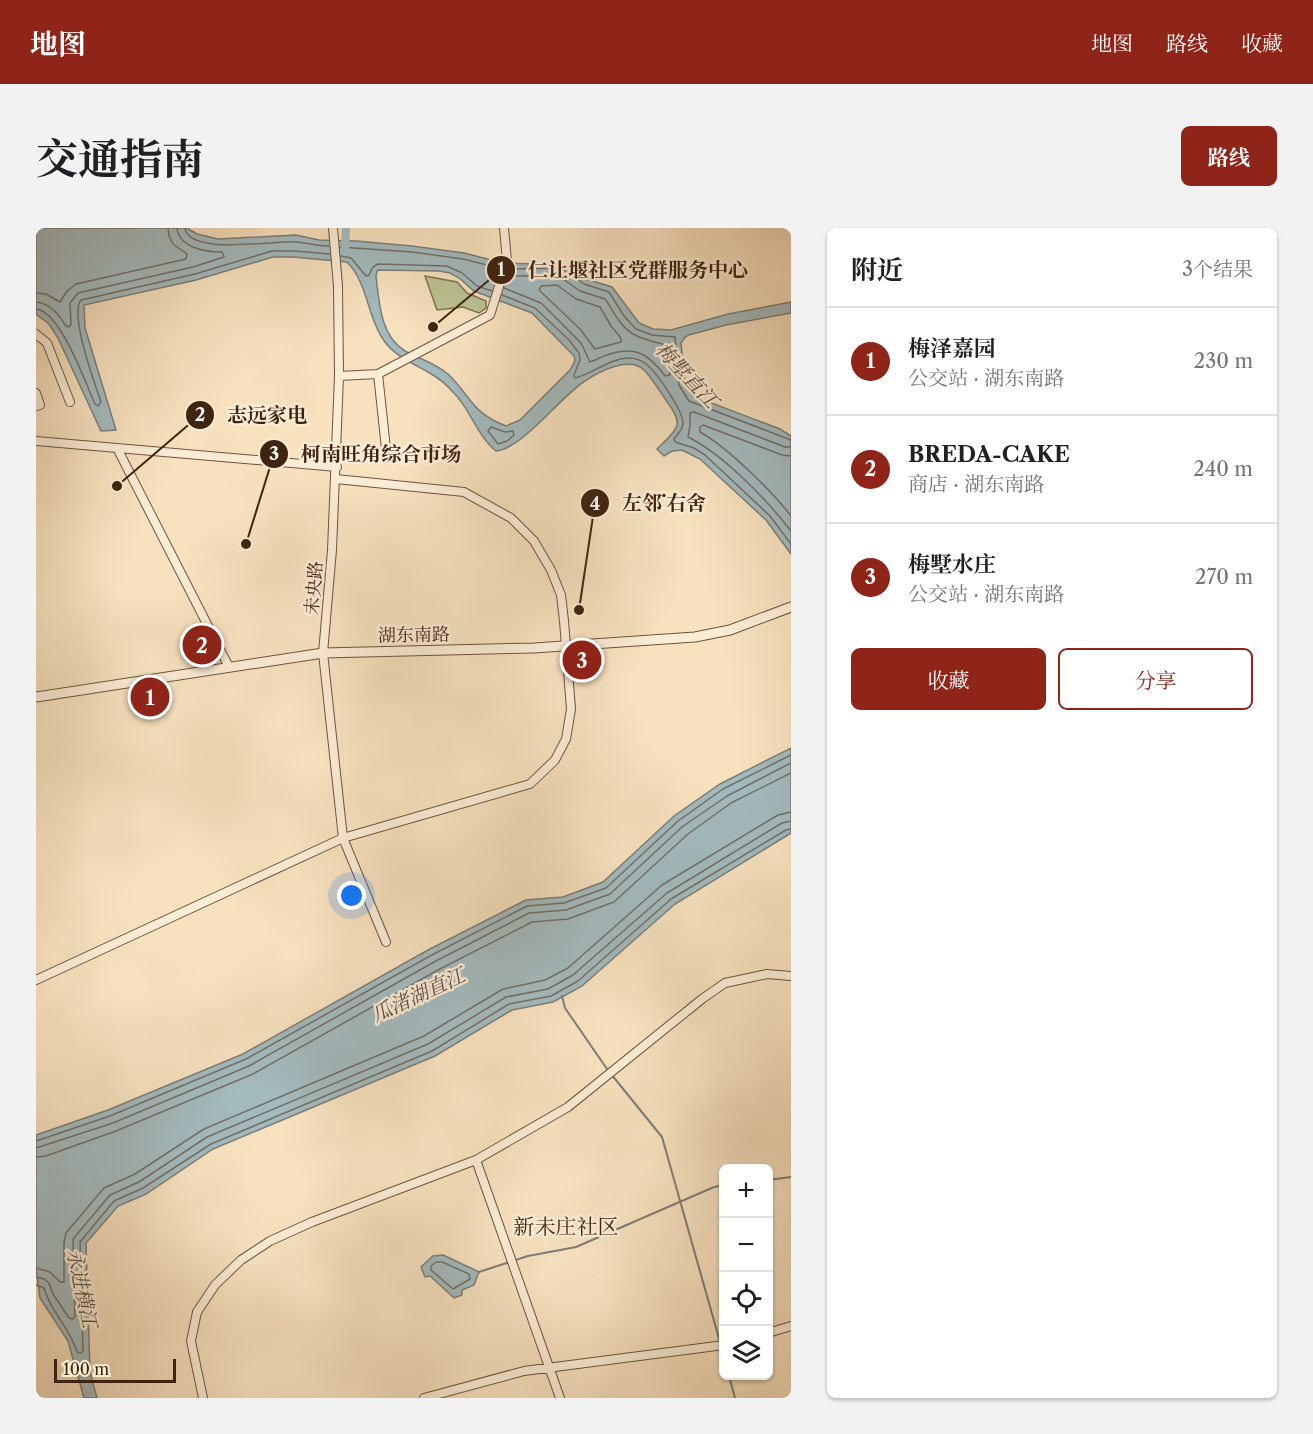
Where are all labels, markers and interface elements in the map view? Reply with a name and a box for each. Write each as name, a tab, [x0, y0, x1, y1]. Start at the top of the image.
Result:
text: 地图	[30, 27, 86, 61]
text: 地图	[1091, 31, 1133, 56]
text: 路线	[1166, 31, 1208, 56]
text: 收藏	[1241, 31, 1283, 56]
button: 路线	[1181, 126, 1277, 186]
text: 交通指南	[36, 133, 204, 185]
callout: 仁让堰社区党群服务中心	[486, 251, 760, 289]
text: 附近	[851, 254, 903, 286]
text: 3个结果	[1182, 257, 1253, 281]
text: 仁让堰社区党群服务中心	[528, 258, 748, 282]
text: 1	[497, 259, 505, 281]
text: 梅泽嘉园	[908, 335, 996, 362]
water label: 梅墅直江	[651, 338, 725, 415]
text: 1	[866, 349, 875, 373]
text: 230 m	[1194, 349, 1253, 373]
text: 公交站 · 湖东南路	[908, 366, 1064, 390]
callout: 志远家电	[185, 396, 319, 434]
text: 志远家电	[227, 403, 307, 427]
text: 2	[195, 404, 205, 426]
callout: 柯南旺角综合市场	[259, 435, 473, 473]
text: BREDA-CAKE	[908, 441, 1070, 468]
text: 柯南旺角综合市场	[301, 442, 461, 466]
text: 3	[269, 443, 279, 465]
text: 2	[865, 457, 876, 481]
text: 240 m	[1193, 457, 1253, 481]
text: 商店 · 湖东南路	[908, 472, 1044, 496]
callout: 左邻˙右舍	[580, 484, 718, 522]
text: 左邻˙右舍	[622, 491, 706, 515]
text: 4	[590, 493, 600, 515]
text: 梅墅水庄	[908, 551, 996, 578]
street label: 未央路	[301, 560, 327, 616]
text: 3	[865, 565, 876, 589]
text: 270 m	[1195, 565, 1253, 589]
text: 公交站 · 湖东南路	[908, 582, 1064, 606]
pin: 2	[182, 622, 222, 668]
street label: 湖东南路	[378, 623, 450, 647]
pin: 3	[562, 638, 602, 682]
button: 收藏	[851, 648, 1046, 710]
button: 分享	[1058, 648, 1253, 710]
pin: 1	[130, 674, 170, 720]
your location	[337, 881, 366, 910]
water label: 瓜渚湖直江	[368, 962, 471, 1027]
map controls	[719, 1164, 773, 1380]
button: +	[719, 1164, 773, 1218]
district label: 新未庄社区	[514, 1214, 619, 1239]
button: −	[719, 1218, 773, 1272]
water label: 永进横江	[62, 1246, 103, 1333]
button: locate	[719, 1272, 773, 1326]
button: layers	[719, 1326, 773, 1380]
scale bar	[54, 1356, 176, 1384]
text: 100 m	[63, 1359, 109, 1379]

